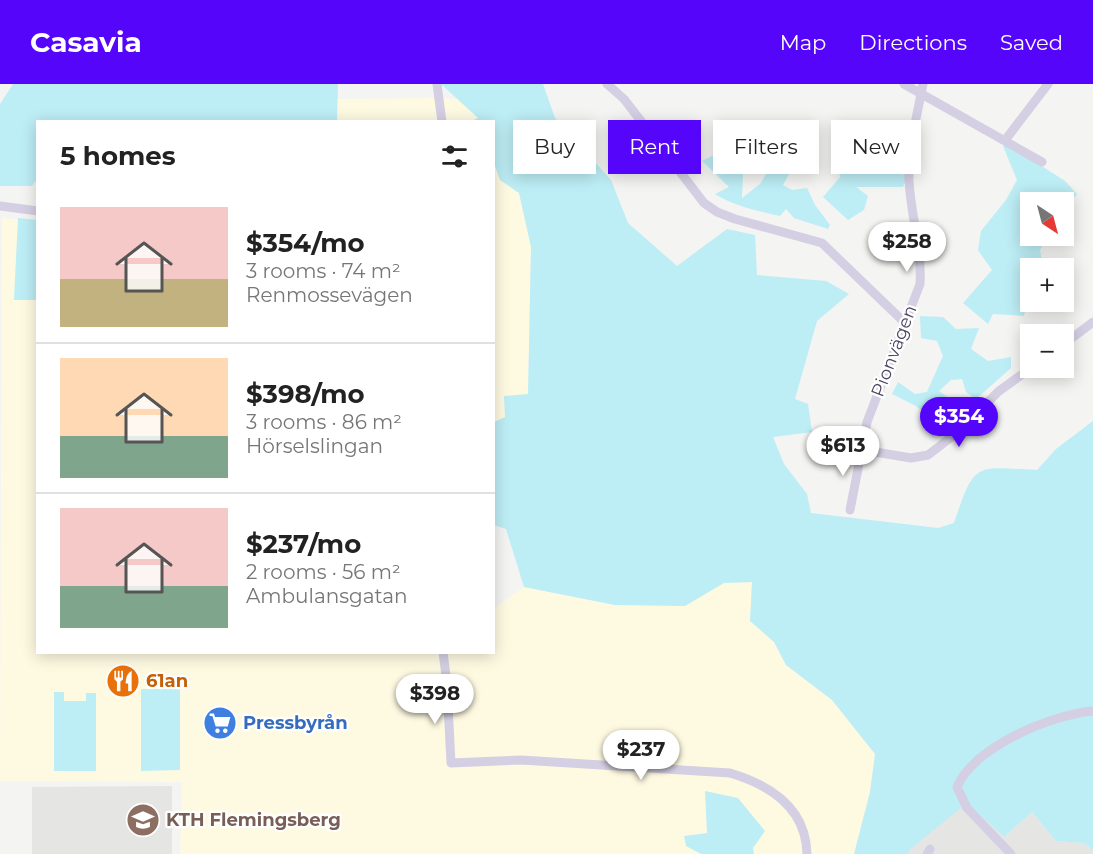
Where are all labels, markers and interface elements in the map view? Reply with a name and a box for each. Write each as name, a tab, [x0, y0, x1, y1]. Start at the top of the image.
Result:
text: Casavia	[30, 25, 142, 59]
text: Map	[780, 30, 826, 55]
text: Directions	[859, 30, 967, 55]
text: Saved	[1000, 30, 1063, 55]
chip: Buy	[513, 120, 596, 174]
chip: Rent	[608, 120, 701, 174]
chip: Filters	[713, 120, 819, 174]
chip: New	[831, 120, 921, 174]
text: 5 homes	[60, 140, 176, 172]
icon: filters	[438, 140, 471, 173]
north arrow	[1020, 192, 1074, 246]
map controls	[1020, 192, 1074, 378]
pin: $258	[871, 222, 943, 273]
text: $354/mo	[246, 227, 365, 259]
text: $258	[882, 229, 932, 253]
icon: home	[108, 231, 180, 303]
button: +	[1020, 258, 1074, 312]
text: 3 rooms · 74 m²	[246, 259, 401, 283]
text: Renmossevägen	[246, 283, 413, 307]
street label: Pionvägen	[866, 302, 922, 400]
button: −	[1020, 324, 1074, 378]
text: $398/mo	[246, 378, 365, 410]
icon: home	[108, 382, 180, 454]
pin: $354	[923, 397, 995, 448]
text: $354	[934, 404, 984, 428]
text: 3 rooms · 86 m²	[246, 410, 402, 434]
pin: $613	[807, 426, 879, 477]
text: $613	[820, 433, 866, 457]
text: Hörselslingan	[246, 434, 383, 458]
text: $237/mo	[246, 528, 361, 560]
icon: home	[108, 532, 180, 604]
text: 2 rooms · 56 m²	[246, 560, 401, 584]
text: Ambulansgatan	[246, 584, 408, 608]
restaurant icon: 61an	[105, 663, 141, 699]
place label: 61an	[146, 670, 188, 692]
pin: $398	[399, 674, 471, 725]
text: $398	[410, 681, 460, 705]
supermarket icon: Pressbyrån	[202, 705, 238, 741]
place label: Pressbyrån	[243, 712, 348, 734]
pin: $237	[605, 730, 677, 781]
text: $237	[617, 737, 665, 761]
school or university icon: KTH Flemingsberg	[125, 802, 161, 838]
place label: KTH Flemingsberg	[166, 809, 341, 831]

